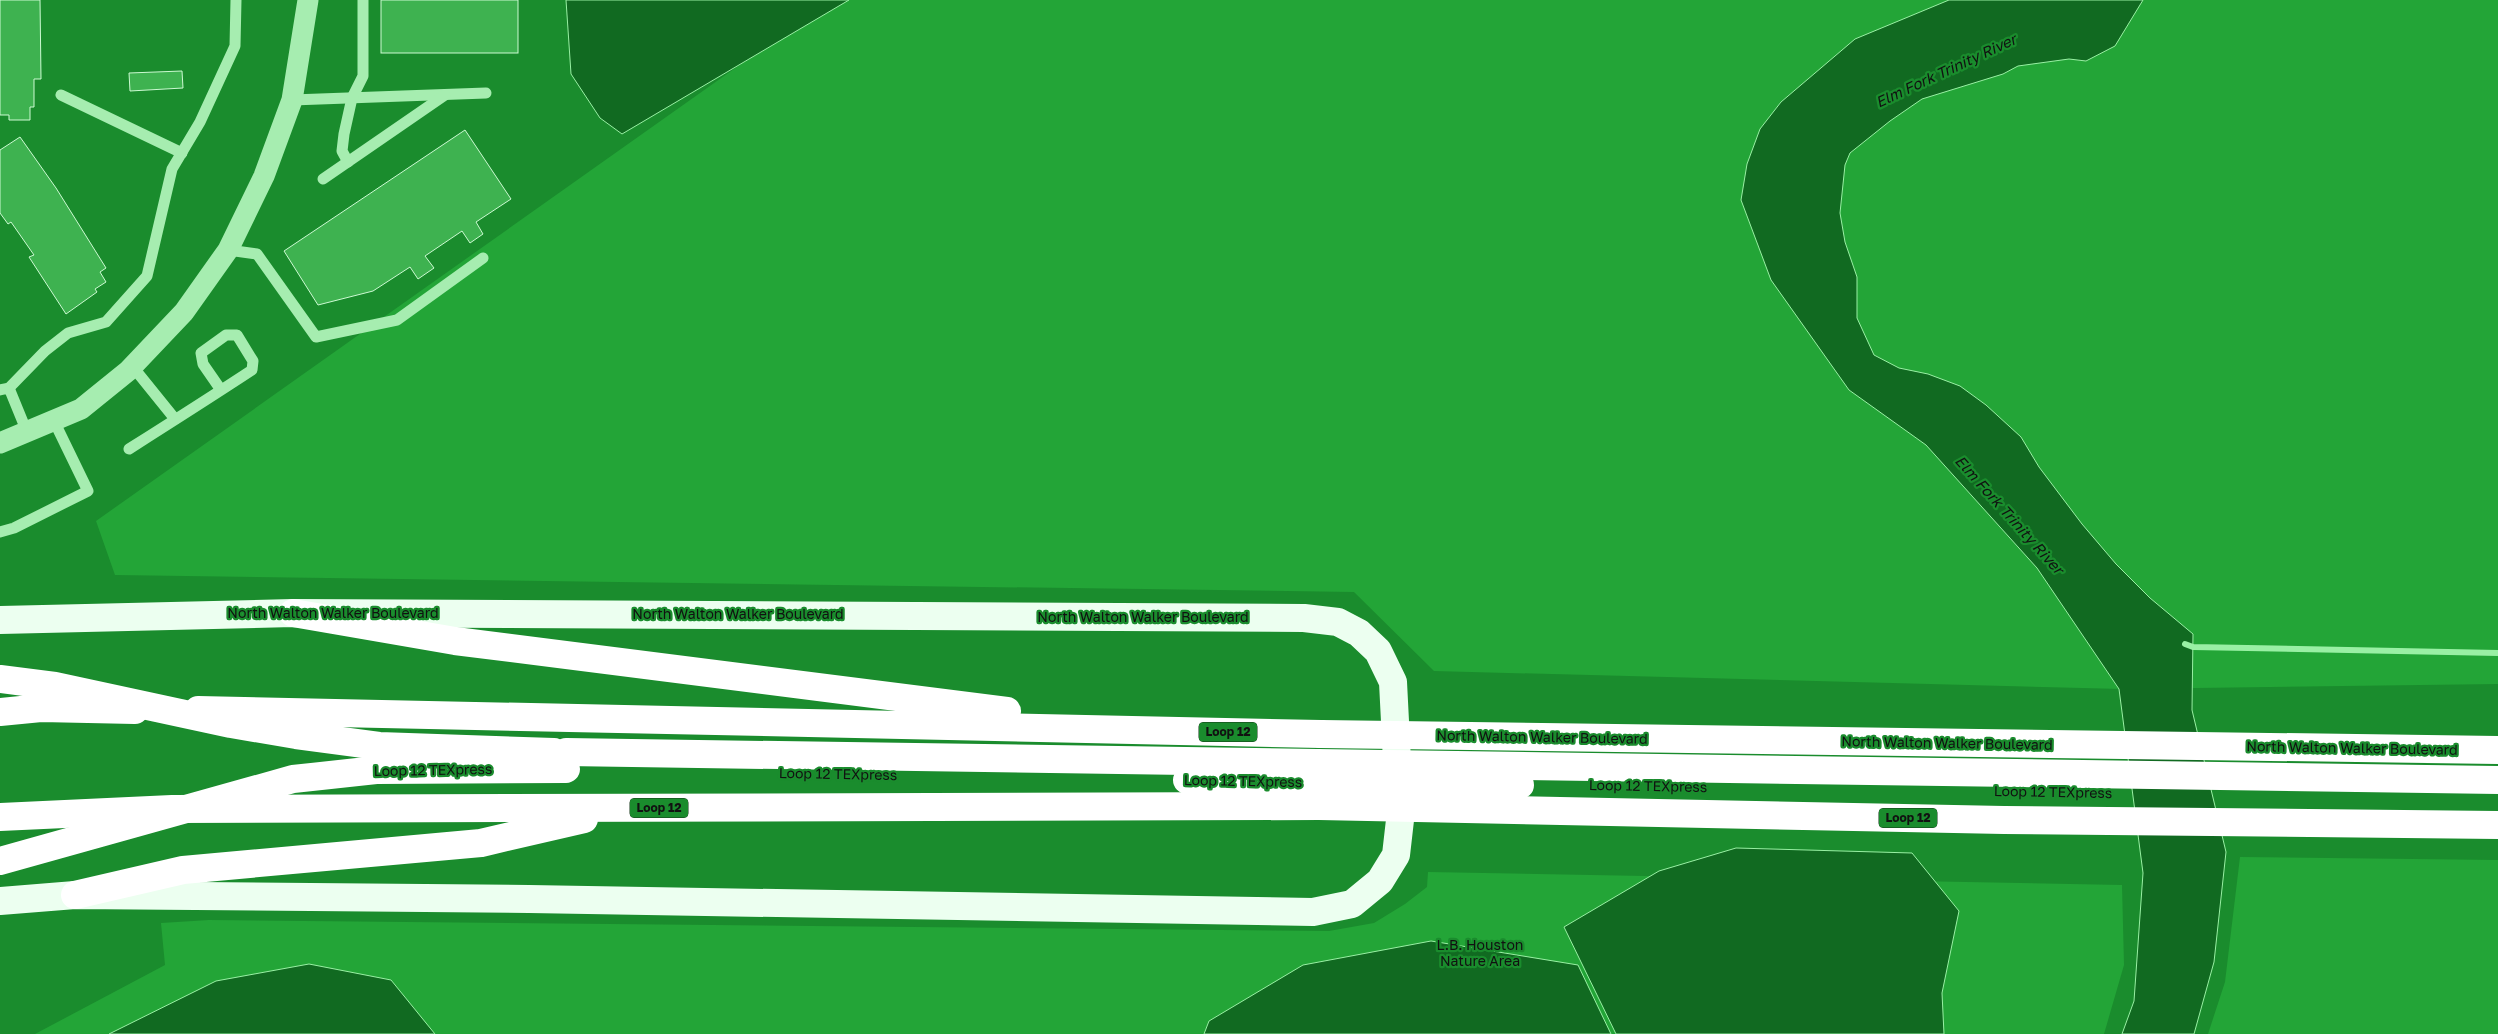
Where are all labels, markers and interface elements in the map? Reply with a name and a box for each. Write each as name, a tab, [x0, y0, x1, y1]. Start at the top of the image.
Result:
water label: Elm Fork Trinity River	[1872, 29, 2021, 112]
water label: Elm Fork Trinity River	[1951, 451, 2069, 580]
street label: North Walton Walker Boulevard	[227, 604, 439, 621]
street label: North Walton Walker Boulevard	[632, 605, 844, 622]
street label: North Walton Walker Boulevard	[1037, 608, 1249, 625]
road number: Loop 12	[1199, 722, 1257, 742]
street label: North Walton Walker Boulevard	[1436, 726, 1648, 747]
street label: North Walton Walker Boulevard	[1841, 732, 2053, 753]
street label: North Walton Walker Boulevard	[2246, 737, 2458, 758]
street label: Loop 12 TEXpress	[374, 760, 492, 779]
street label: Loop 12 TEXpress	[779, 764, 897, 783]
street label: Loop 12 TEXpress	[1184, 771, 1302, 790]
street label: Loop 12 TEXpress	[1589, 776, 1707, 795]
street label: Loop 12 TEXpress	[1994, 782, 2112, 801]
road number: Loop 12	[630, 798, 688, 818]
road number: Loop 12	[1879, 808, 1937, 828]
park label: L.B. Houston Nature Area	[1437, 936, 1523, 969]

